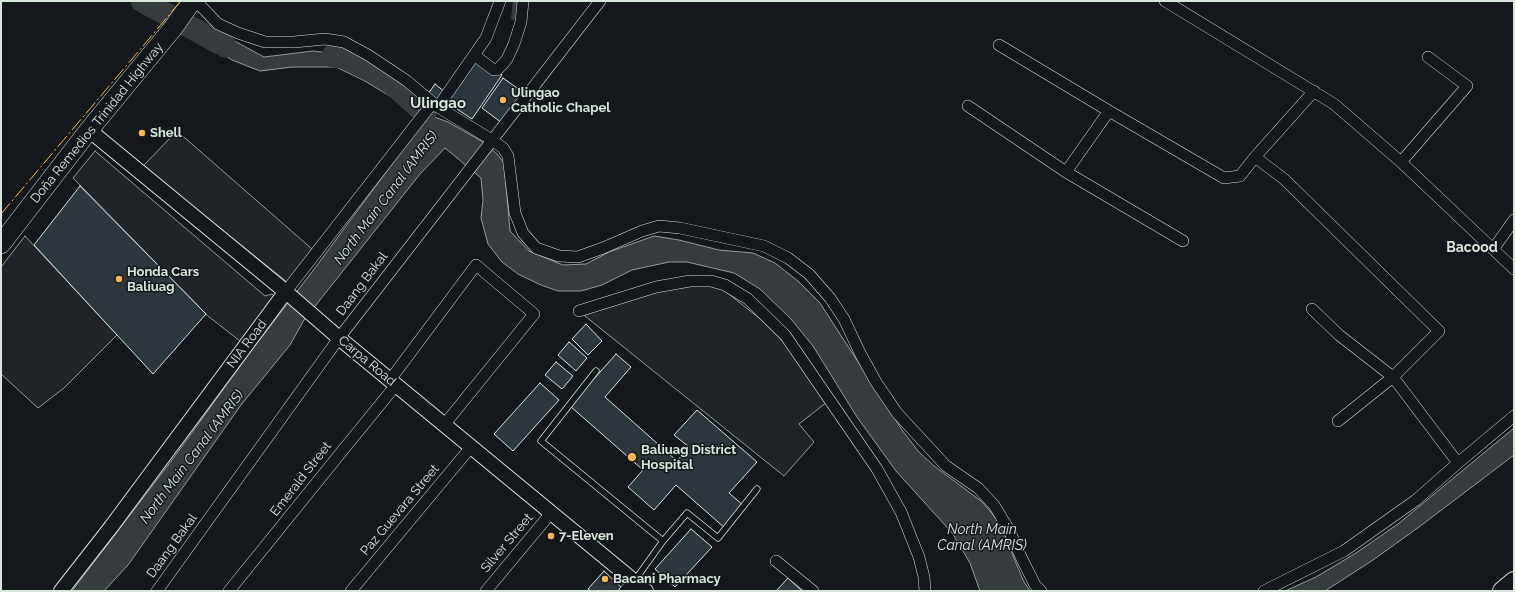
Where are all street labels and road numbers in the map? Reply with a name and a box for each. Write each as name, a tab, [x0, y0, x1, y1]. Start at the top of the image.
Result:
street label: Doña Remedios Trinidad Highway	[27, 40, 167, 206]
street label: Daang Bakal	[333, 249, 391, 319]
street label: NIA Road	[224, 317, 270, 371]
street label: Carpa Road	[335, 332, 399, 390]
street label: Emerald Street	[267, 439, 335, 519]
street label: Paz Guevara Street	[357, 461, 443, 559]
street label: Silver Street	[478, 510, 536, 576]
street label: Daang Bakal	[143, 511, 201, 581]

